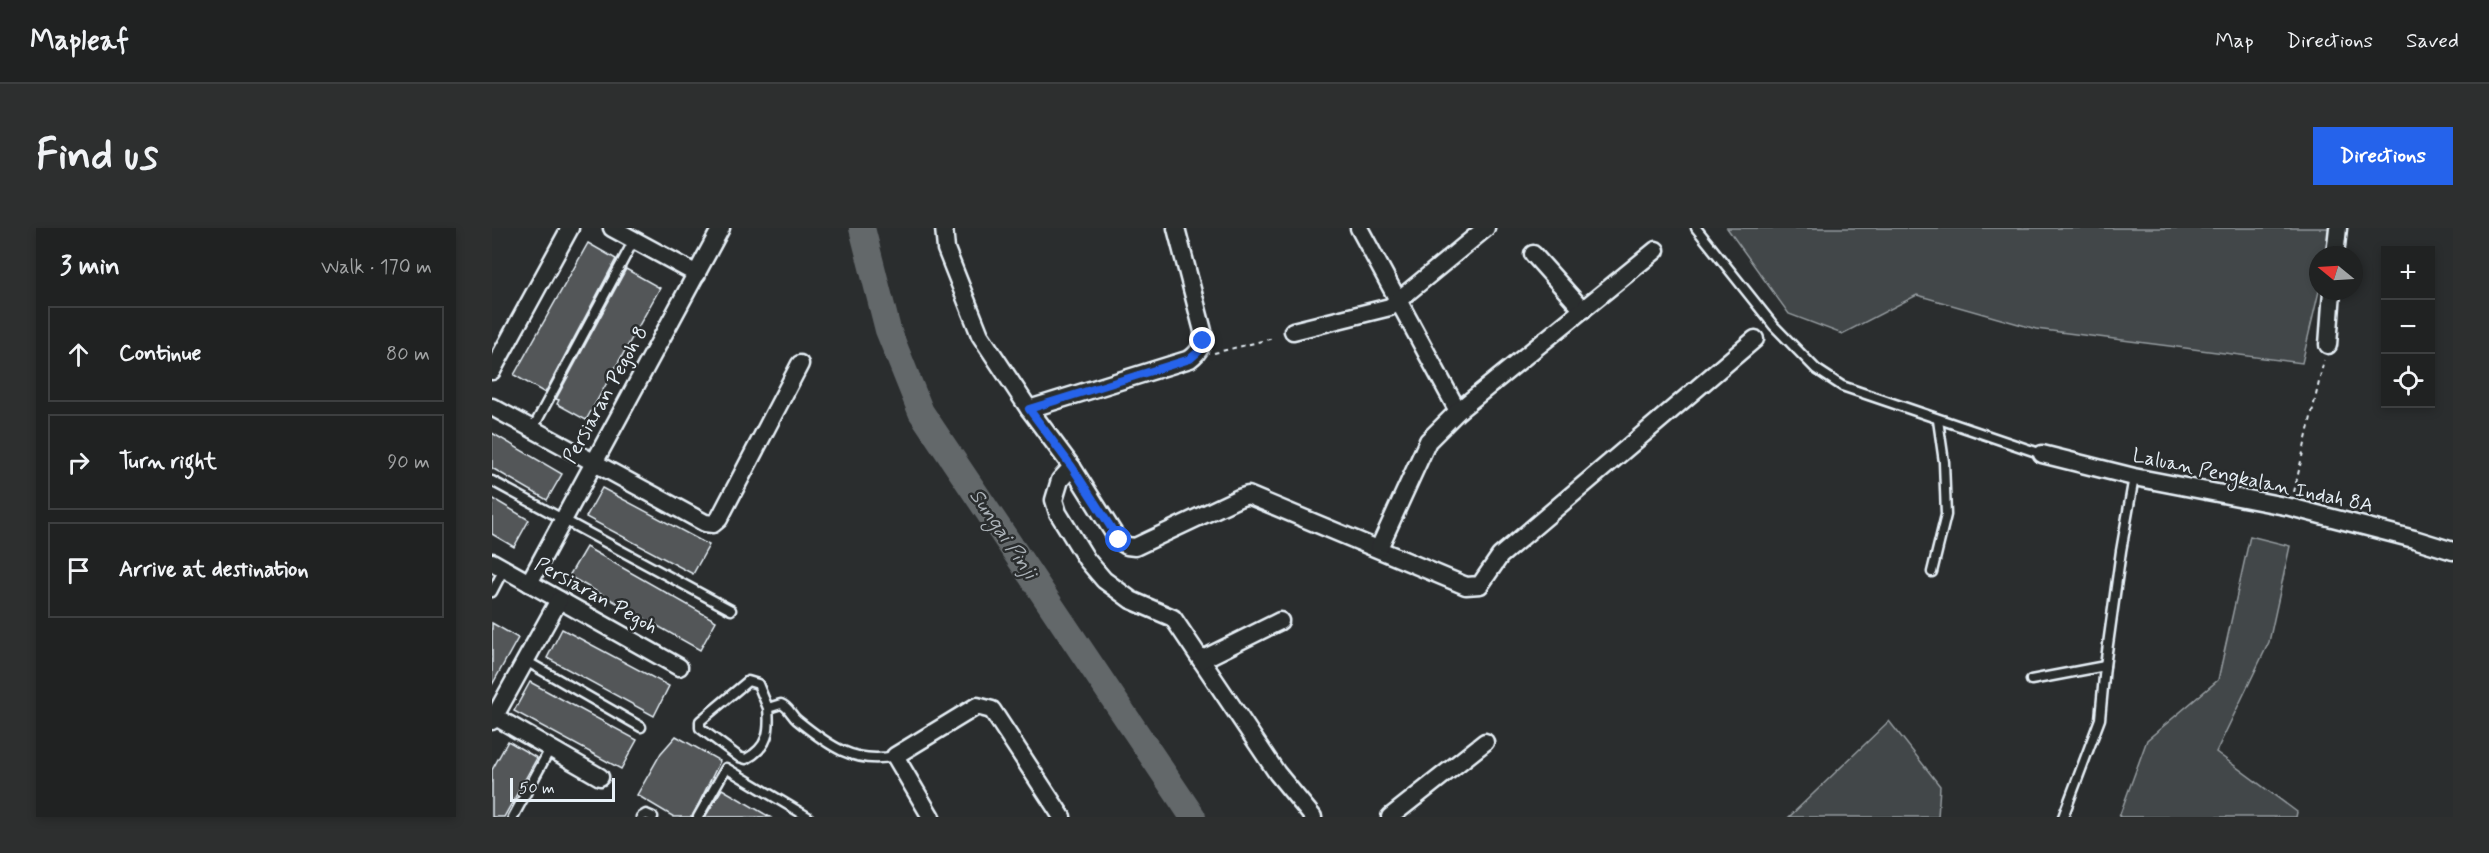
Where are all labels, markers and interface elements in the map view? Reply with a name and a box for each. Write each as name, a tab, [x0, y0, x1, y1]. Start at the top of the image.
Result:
text: Mapleaf	[30, 23, 129, 60]
text: Map	[2215, 27, 2254, 55]
text: Directions	[2287, 27, 2373, 55]
text: Saved	[2406, 27, 2459, 55]
button: Directions	[2313, 127, 2453, 185]
text: Find us	[36, 129, 158, 184]
north arrow	[2309, 246, 2363, 300]
map controls	[2381, 246, 2435, 408]
button: +	[2381, 246, 2435, 300]
text: 3 min	[60, 250, 120, 284]
text: Walk · 170 m	[321, 254, 432, 281]
button: −	[2381, 300, 2435, 354]
street label: Persiaran Pegoh 8	[557, 321, 655, 469]
route end	[1189, 327, 1215, 353]
icon: ahead	[62, 338, 95, 371]
text: Continue	[119, 340, 201, 368]
text: 80 m	[386, 341, 430, 368]
button: locate	[2381, 354, 2435, 408]
street label: Laluan Pengkalan Indah 8A	[2130, 442, 2376, 521]
icon: right	[62, 446, 95, 479]
text: Turn right	[119, 448, 217, 476]
text: 90 m	[387, 449, 430, 476]
water label: Sungai Pinji	[961, 483, 1045, 588]
route start	[1105, 526, 1131, 552]
street label: Persiaran Pegoh	[530, 551, 662, 641]
icon: arrive	[62, 554, 95, 587]
text: Arrive at destination	[119, 556, 309, 584]
scale bar	[510, 775, 615, 802]
text: 50 m	[519, 778, 555, 799]

